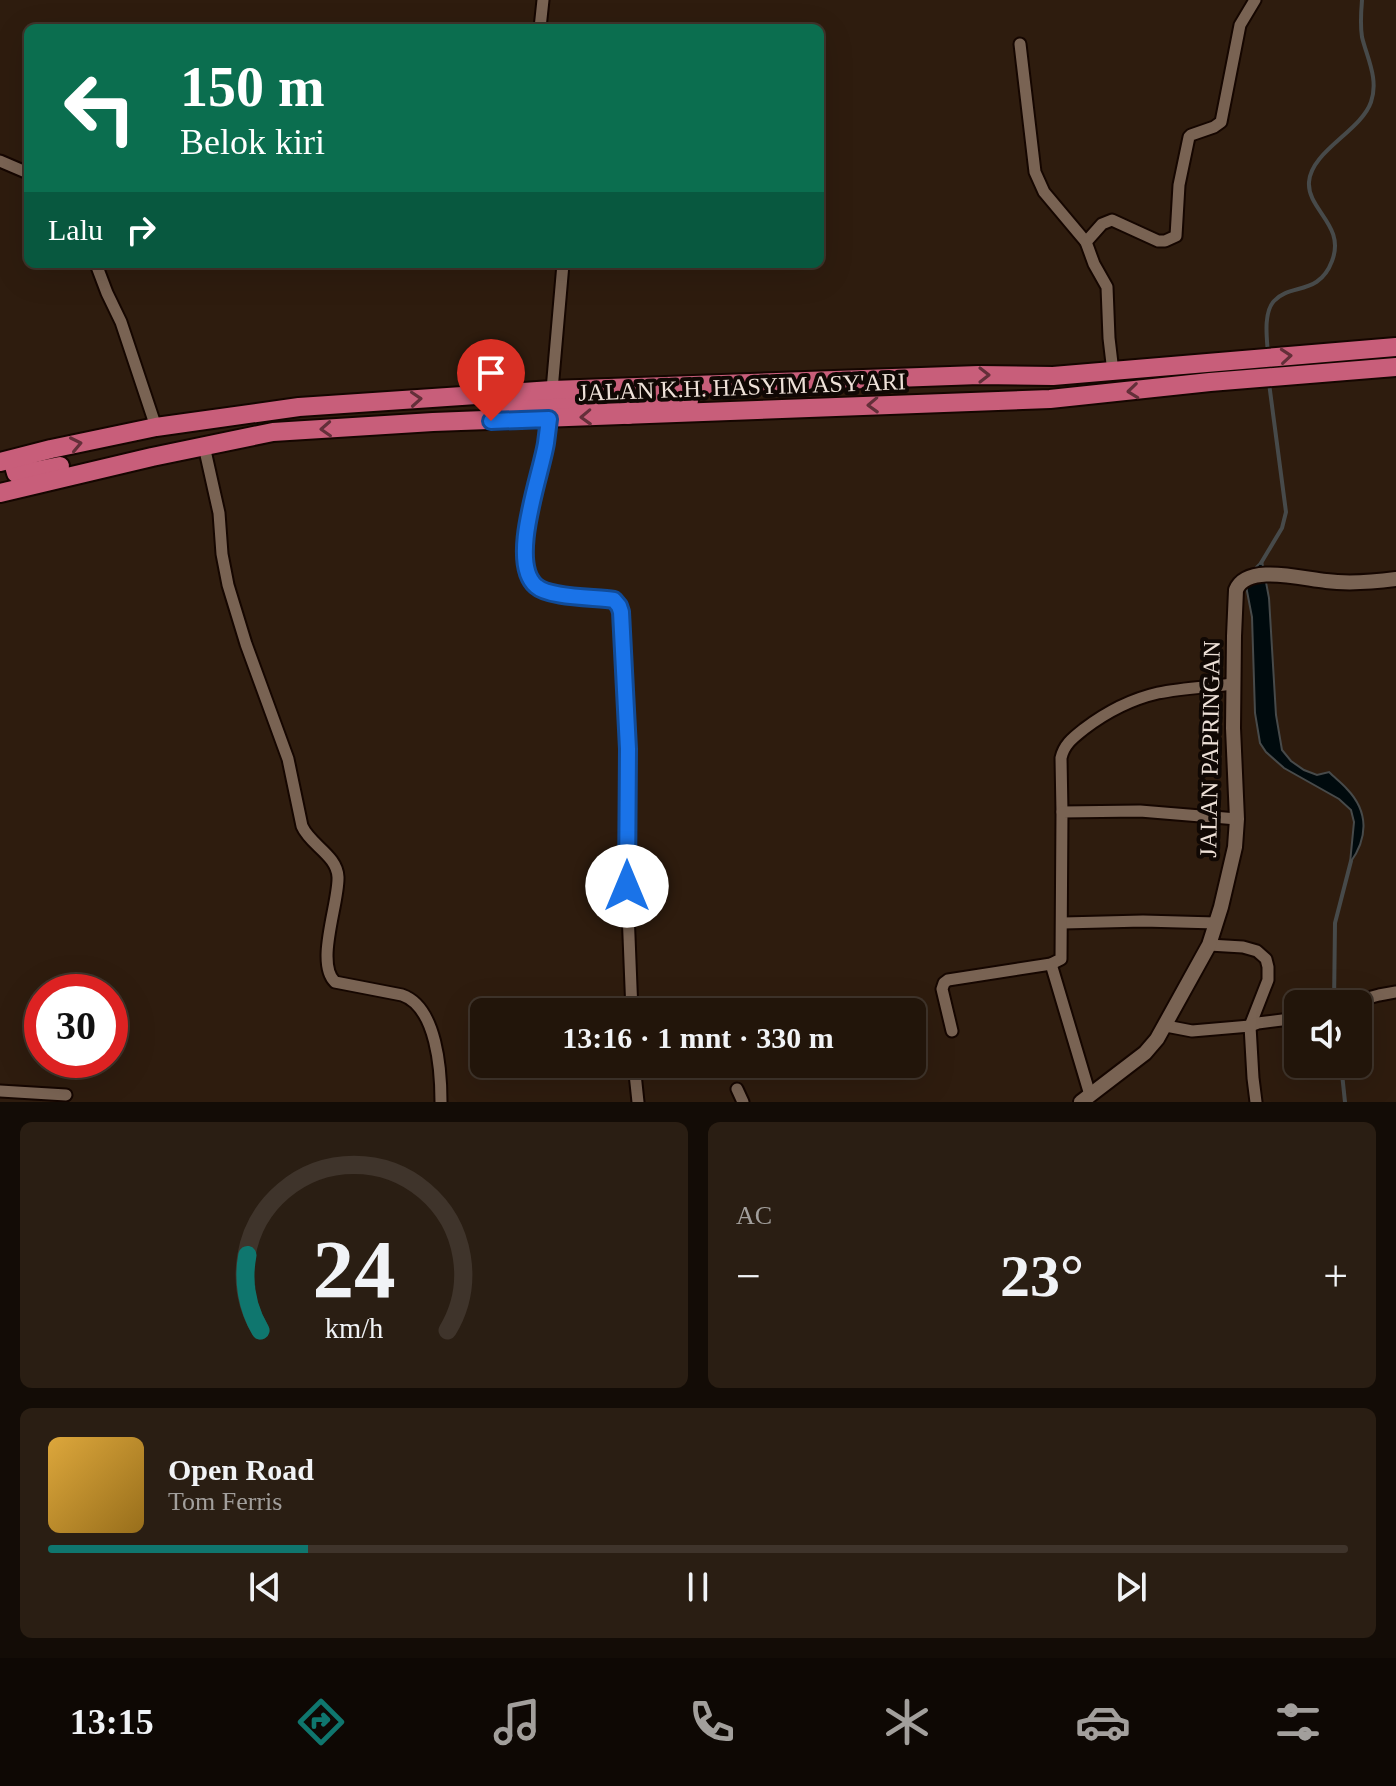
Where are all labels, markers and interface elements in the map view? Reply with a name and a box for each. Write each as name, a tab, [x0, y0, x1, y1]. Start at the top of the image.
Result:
icon: left	[48, 56, 152, 160]
text: 150 m	[180, 56, 325, 118]
text: Belok kiri	[180, 122, 325, 162]
icon: right	[119, 208, 163, 252]
text: Lalu	[48, 213, 103, 246]
pin	[457, 339, 525, 421]
one-way arrow	[1280, 348, 1293, 365]
icon: arrive	[469, 351, 513, 395]
one-way arrow	[978, 366, 991, 384]
street label: JALAN K.H. HASYIM ASY'ARI	[578, 368, 906, 406]
one-way arrow	[1126, 382, 1139, 399]
one-way arrow	[410, 391, 423, 408]
one-way arrow	[866, 397, 879, 414]
one-way arrow	[579, 409, 592, 426]
one-way arrow	[319, 420, 332, 437]
one-way arrow	[69, 436, 82, 453]
street label: JALAN PAPRINGAN	[1195, 640, 1225, 858]
position arrow	[585, 844, 669, 928]
speed limit sign: 30	[24, 974, 128, 1078]
map controls	[1284, 990, 1372, 1078]
button: sound	[1284, 990, 1372, 1078]
text: 13:16 · 1 mnt · 330 m	[562, 1021, 834, 1054]
text: AC	[736, 1201, 772, 1230]
text: 24	[312, 1223, 396, 1315]
text: 23°	[1000, 1243, 1084, 1309]
text: −	[736, 1252, 761, 1301]
text: +	[1323, 1252, 1348, 1301]
text: km/h	[325, 1313, 383, 1344]
text: Open Road	[168, 1453, 314, 1486]
text: Tom Ferris	[168, 1487, 282, 1516]
icon: previous	[243, 1565, 287, 1609]
icon: pause	[676, 1565, 720, 1609]
icon: next	[1109, 1565, 1153, 1609]
icon: directions	[293, 1694, 349, 1750]
icon: music	[489, 1694, 545, 1750]
icon: phone	[684, 1694, 740, 1750]
icon: climate	[879, 1694, 935, 1750]
icon: car	[1075, 1694, 1131, 1750]
icon: filters	[1270, 1694, 1326, 1750]
text: 13:15	[70, 1702, 154, 1742]

